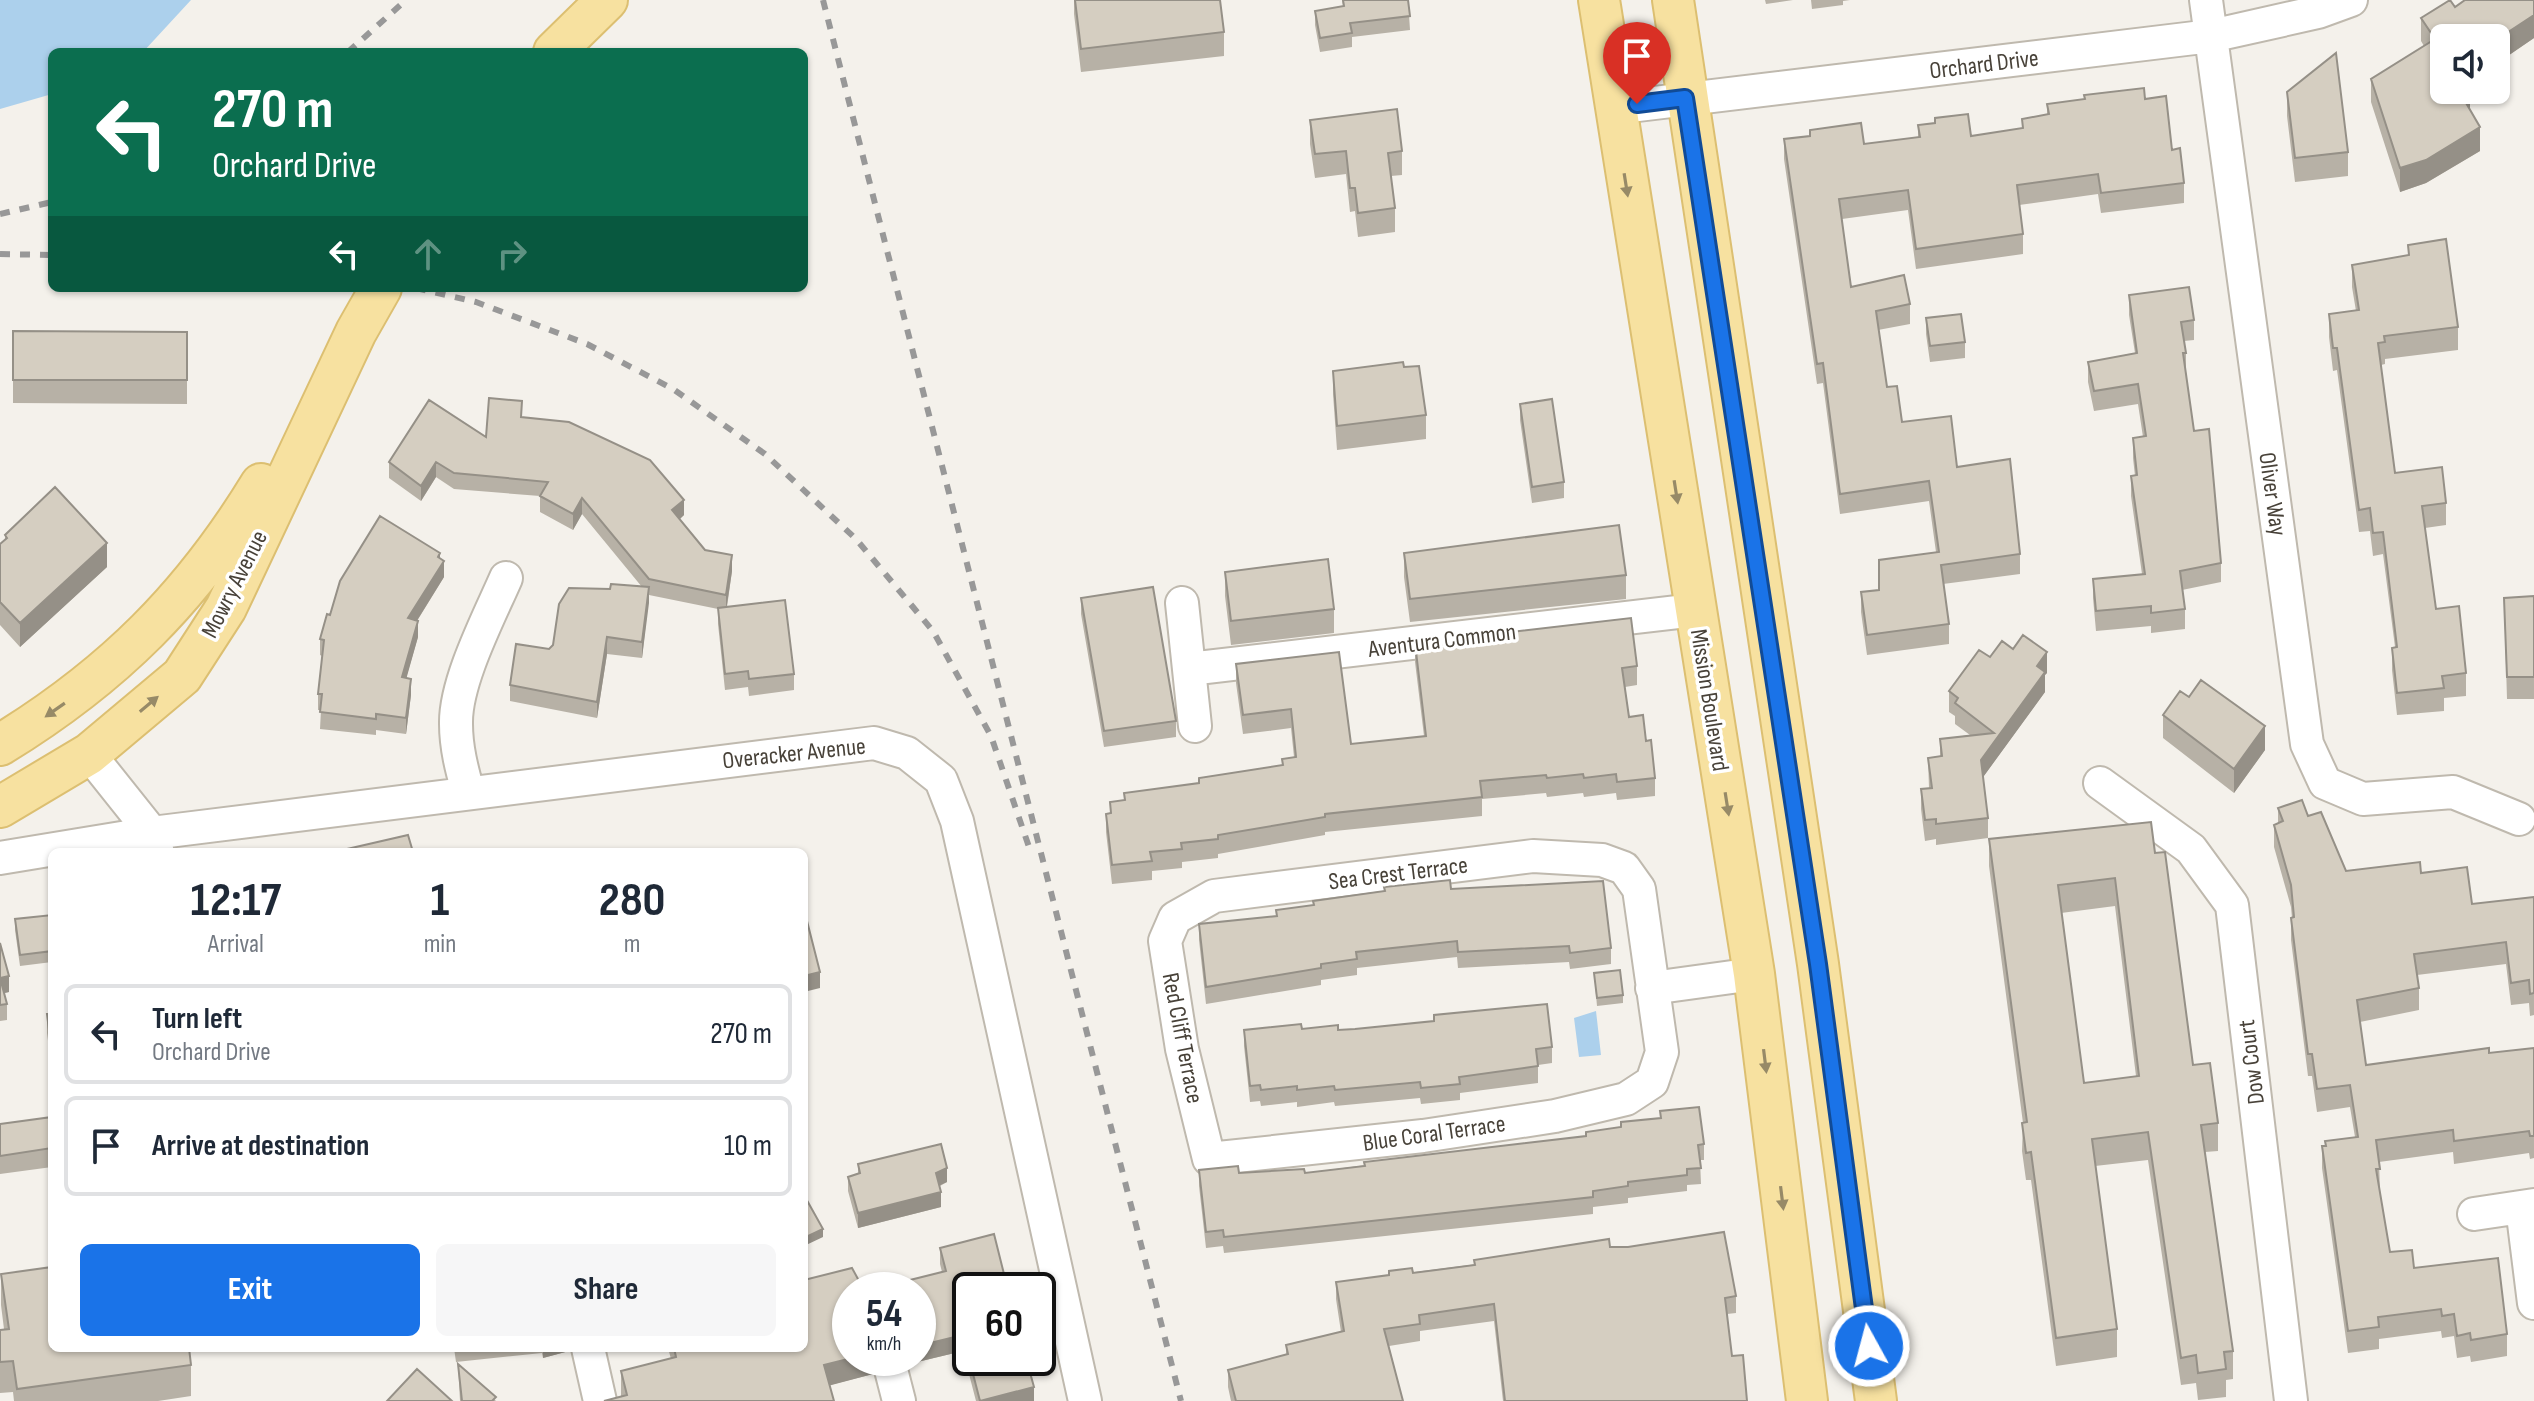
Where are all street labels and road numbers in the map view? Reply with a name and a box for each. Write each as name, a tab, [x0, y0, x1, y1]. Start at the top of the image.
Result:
street label: Orchard Drive	[1928, 43, 2040, 86]
street label: Oliver Way	[2252, 450, 2293, 538]
street label: Mowry Avenue	[195, 526, 274, 643]
street label: Aventura Common	[1366, 617, 1518, 664]
street label: Mission Boulevard	[1684, 627, 1735, 773]
street label: Overacker Avenue	[721, 732, 867, 775]
street label: Sea Crest Terrace	[1327, 851, 1469, 896]
street label: Red Cliff Terrace	[1156, 970, 1209, 1106]
street label: Dow Court	[2232, 1018, 2271, 1106]
street label: Blue Coral Terrace	[1361, 1109, 1507, 1158]

